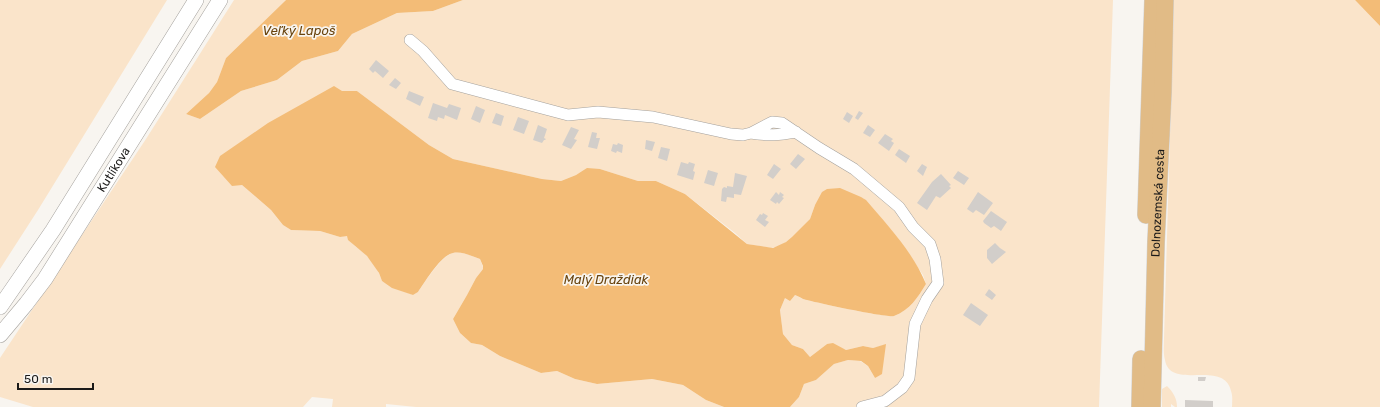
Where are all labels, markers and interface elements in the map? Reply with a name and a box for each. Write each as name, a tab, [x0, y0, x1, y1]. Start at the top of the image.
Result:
water label: Veľký Lapoš	[263, 23, 336, 38]
street label: Kutlíkova	[94, 145, 133, 195]
street label: Dolnozemská cesta	[1149, 149, 1167, 257]
water label: Malý Draždiak	[564, 272, 649, 287]
scale bar	[18, 365, 93, 391]
text: 50 m	[24, 372, 52, 386]

